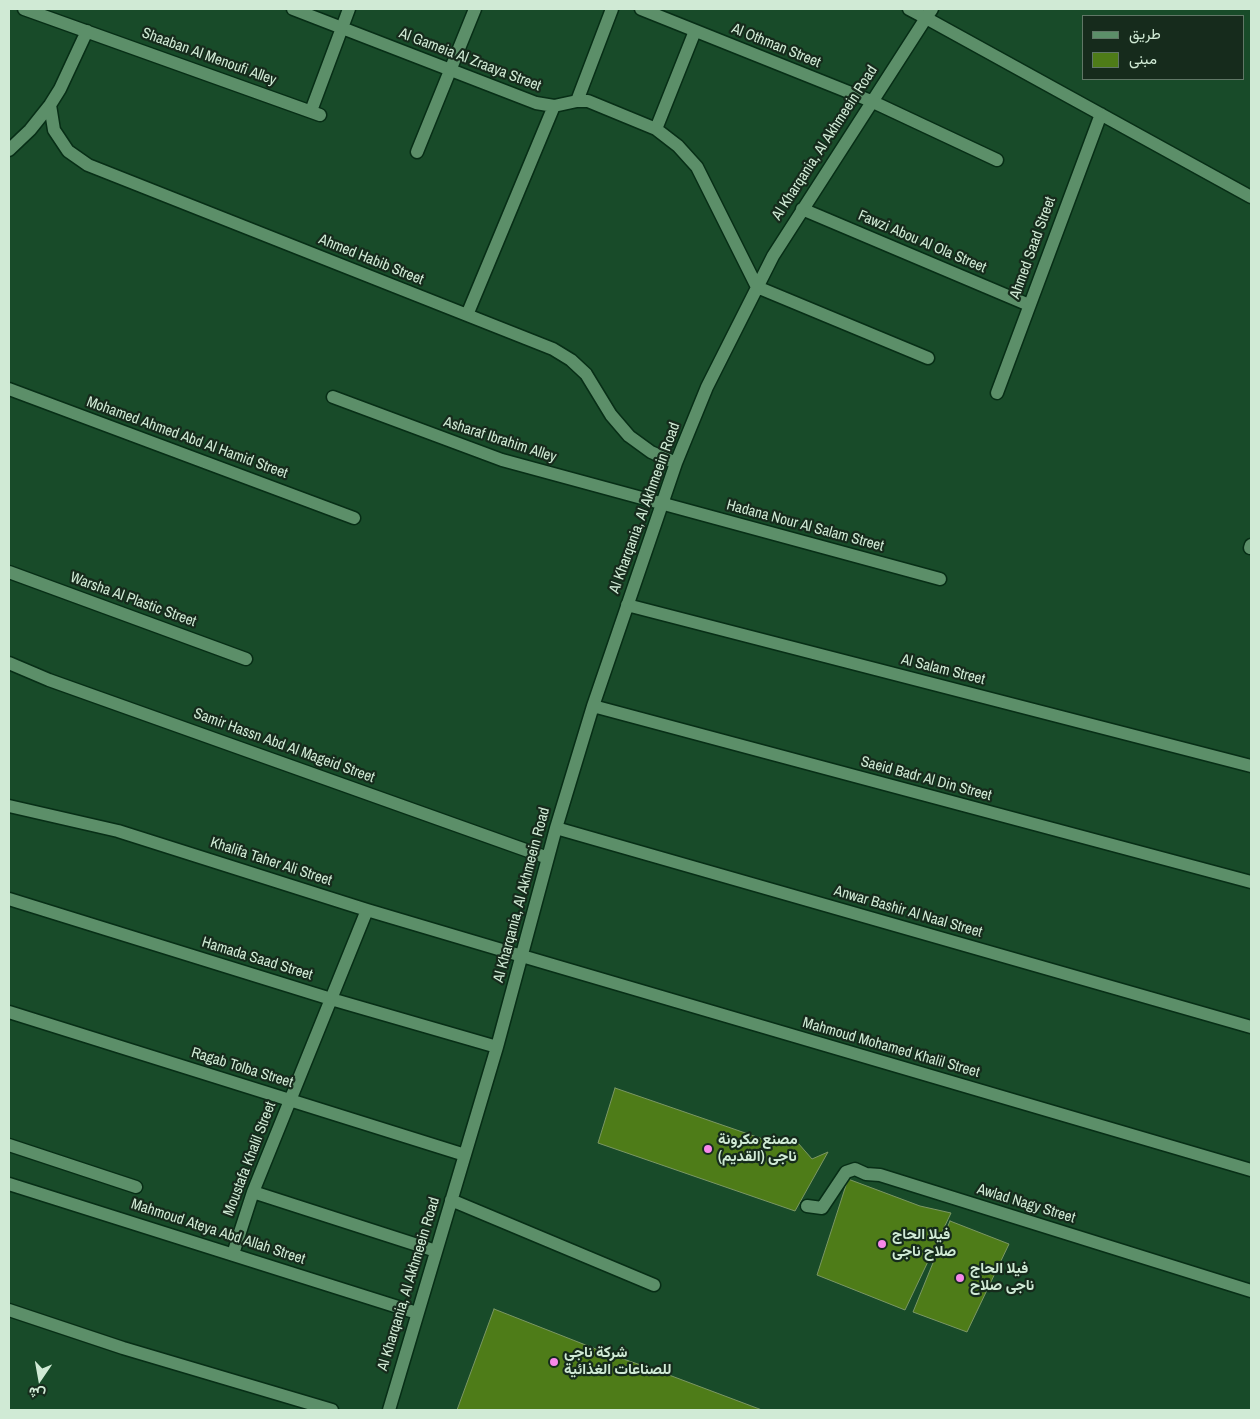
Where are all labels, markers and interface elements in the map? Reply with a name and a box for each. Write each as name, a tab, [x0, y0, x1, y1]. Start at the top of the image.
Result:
legend	[1082, 15, 1245, 80]
street label: Al Othman Street	[729, 20, 823, 72]
text: طريق	[1129, 23, 1161, 44]
street label: Shaaban Al Menoufi Alley	[139, 24, 279, 90]
street label: Al Gameia Al Zraaya Street	[397, 25, 543, 95]
text: مبنى	[1129, 48, 1157, 69]
street label: Al Kharqania, Al Akhmeein Road	[768, 62, 882, 224]
street label: Ahmed Saad Street	[1006, 194, 1060, 302]
street label: Fawzi Abou Al Ola Street	[855, 207, 989, 277]
street label: Ahmed Habib Street	[316, 231, 426, 289]
street label: Mohamed Ahmed Abd Al Hamid Street	[84, 393, 290, 483]
street label: Asharaf Ibrahim Alley	[441, 413, 559, 467]
street label: Al Kharqania, Al Akhmeein Road	[606, 420, 684, 596]
street label: Hadana Nour Al Salam Street	[724, 496, 886, 556]
street label: Warsha Al Plastic Street	[68, 569, 198, 631]
street label: Al Salam Street	[899, 651, 987, 689]
street label: Samir Hassn Abd Al Mageid Street	[191, 705, 377, 787]
street label: Saeid Badr Al Din Street	[859, 753, 993, 805]
street label: Al Kharqania, Al Akhmeein Road	[490, 805, 554, 985]
street label: Khalifa Taher Ali Street	[208, 834, 334, 890]
street label: Anwar Bashir Al Naal Street	[832, 882, 984, 942]
street label: Hamada Saad Street	[199, 934, 315, 984]
street label: Mahmoud Mohamed Khalil Street	[800, 1014, 982, 1082]
street label: Ragab Tolba Street	[189, 1044, 295, 1092]
street label: Moustafa Khalil Street	[220, 1099, 280, 1219]
place label: مصنع مكرونة ناجى (القديم)	[718, 1131, 798, 1166]
marker: مصنع مكرونة ناجى (القديم)	[702, 1143, 714, 1155]
street label: Awlad Nagy Street	[975, 1181, 1077, 1227]
street label: Mahmoud Ateya Abd Allah Street	[129, 1195, 307, 1269]
street label: Al Kharqania, Al Akhmeein Road	[374, 1195, 444, 1373]
place label: فيلا الحاج صلاح ناجى	[892, 1226, 956, 1261]
marker: فيلا الحاج صلاح ناجى	[876, 1238, 888, 1250]
place label: فيلا الحاج ناجى صلاح	[970, 1260, 1034, 1295]
marker: فيلا الحاج ناجى صلاح	[954, 1272, 966, 1284]
place label: شركة ناجى للصناعات الغذائية	[564, 1344, 671, 1379]
north arrow	[15, 1354, 65, 1404]
marker: شركة ناجى للصناعات الغذائية	[548, 1356, 560, 1368]
text: ش	[27, 1383, 47, 1404]

